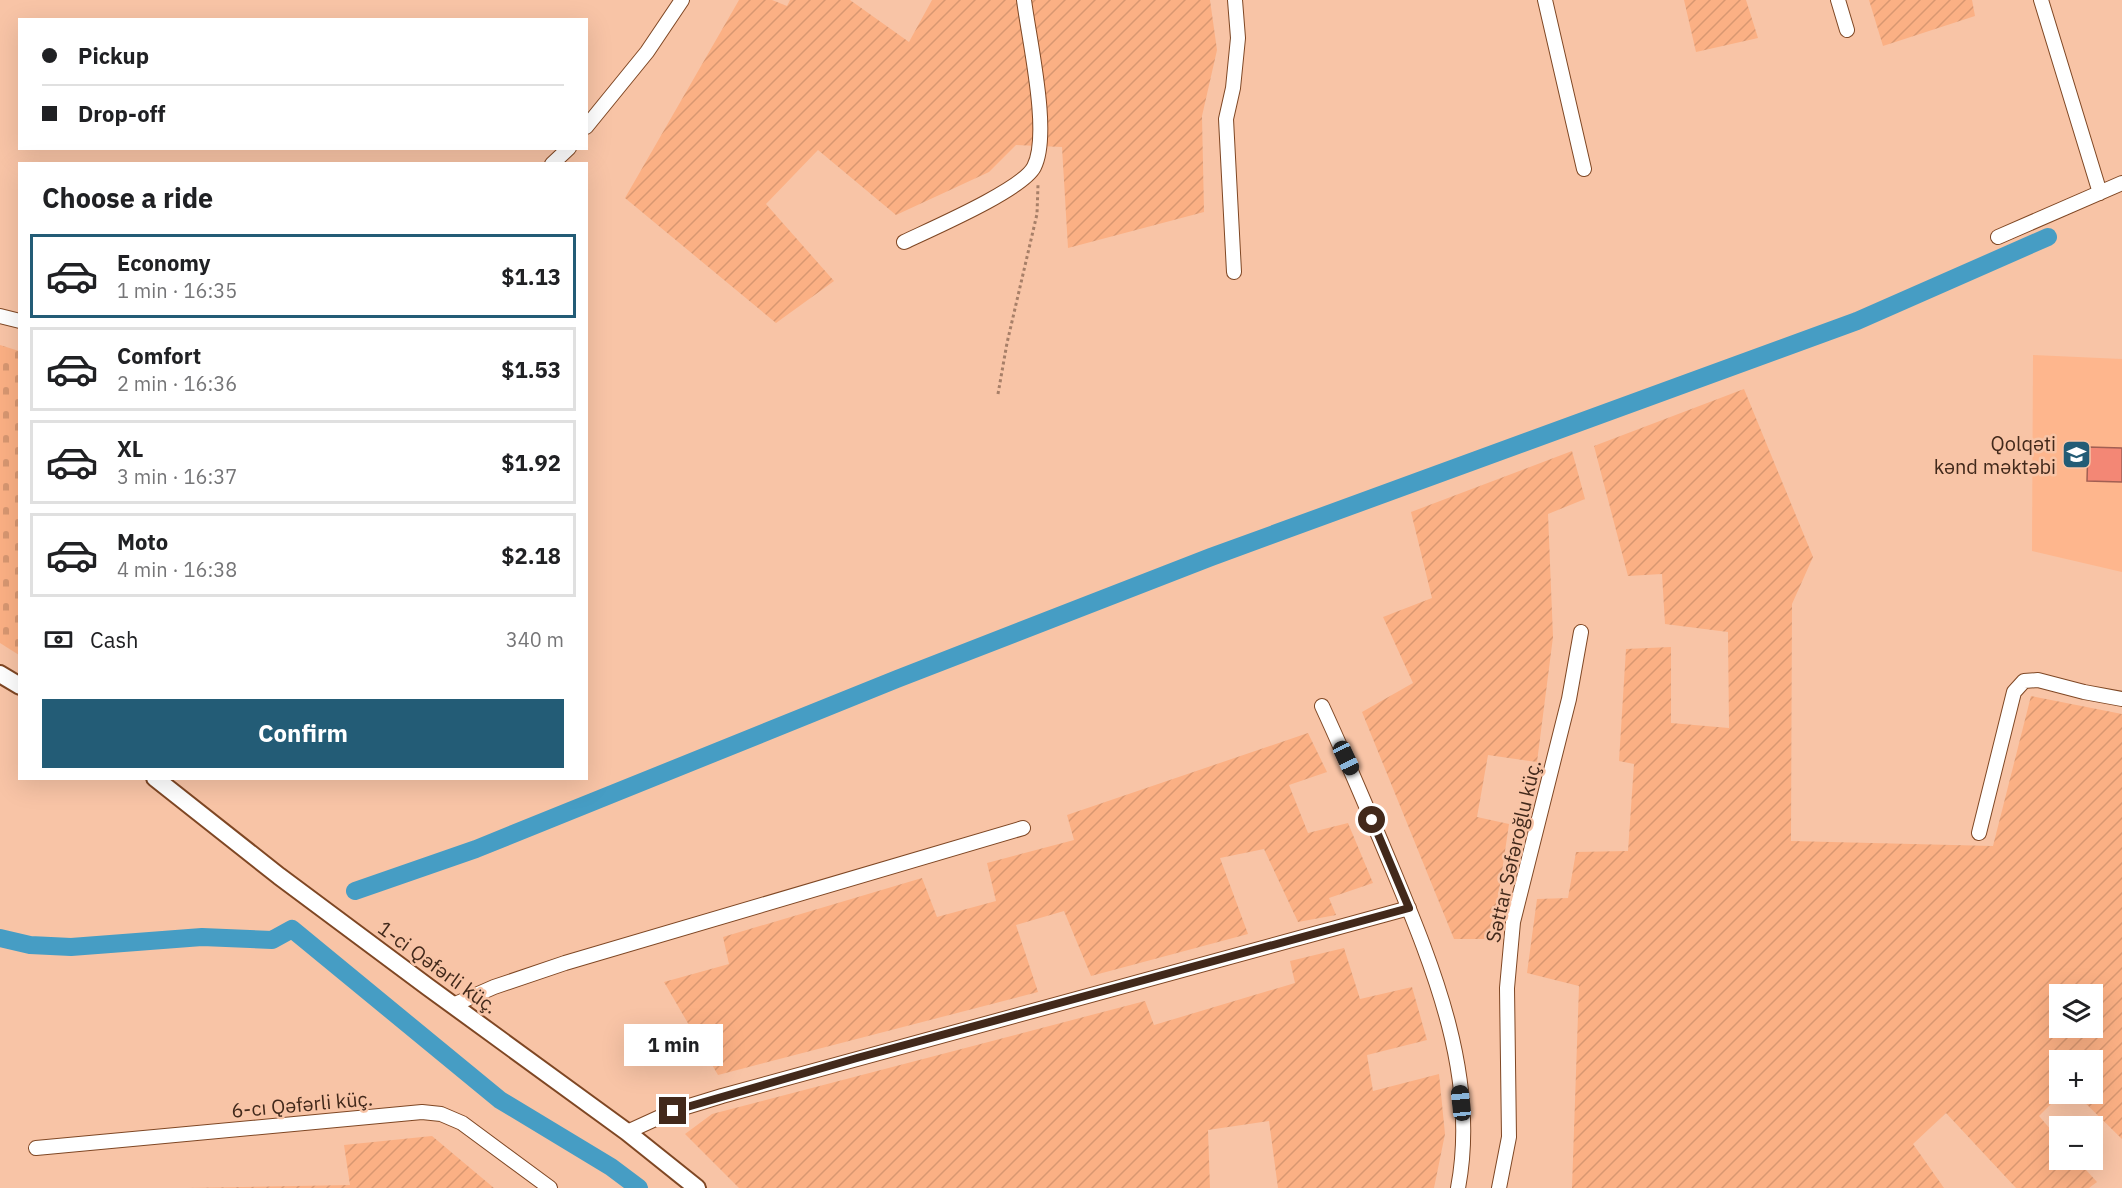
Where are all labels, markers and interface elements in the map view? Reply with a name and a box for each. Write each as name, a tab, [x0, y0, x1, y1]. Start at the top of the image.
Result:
text: Pickup	[78, 41, 149, 70]
text: Drop-off	[78, 99, 165, 128]
text: Choose a ride	[42, 180, 213, 215]
text: Economy	[117, 248, 211, 277]
icon: car	[45, 249, 99, 303]
text: $1.13	[501, 262, 561, 291]
text: 1 min · 16:35	[117, 277, 237, 304]
text: Comfort	[117, 341, 201, 370]
icon: car	[45, 342, 99, 396]
text: $1.53	[501, 355, 561, 384]
text: 2 min · 16:36	[117, 370, 237, 397]
place label: Qolqəti kənd məktəbi	[1934, 430, 2056, 480]
text: XL	[117, 434, 143, 463]
icon: car	[45, 435, 99, 489]
school or university icon: Qolqəti kənd məktəbi	[2061, 439, 2093, 471]
text: $1.92	[501, 448, 561, 477]
text: 3 min · 16:37	[117, 463, 237, 490]
text: Moto	[117, 527, 168, 556]
icon: car	[45, 528, 99, 582]
text: $2.18	[501, 541, 561, 570]
text: 4 min · 16:38	[117, 556, 237, 583]
icon: cash	[42, 623, 75, 656]
text: Cash	[90, 625, 139, 654]
text: 340 m	[506, 626, 564, 653]
button: Confirm	[42, 699, 564, 768]
car	[1330, 738, 1362, 778]
street label: Səttar Səfəroğlu küç.	[1479, 757, 1547, 945]
route start	[1358, 806, 1385, 833]
street label: 1-ci Qəfərli küç.	[373, 914, 503, 1020]
map controls	[2049, 984, 2103, 1170]
button: layers	[2049, 984, 2103, 1038]
callout: 1 min	[624, 1024, 722, 1066]
text: 1 min	[647, 1031, 700, 1058]
button: +	[2049, 1050, 2103, 1104]
street label: 6-cı Qəfərli küç.	[230, 1084, 374, 1124]
car	[1450, 1084, 1472, 1122]
route end	[659, 1097, 686, 1124]
button: −	[2049, 1116, 2103, 1170]

